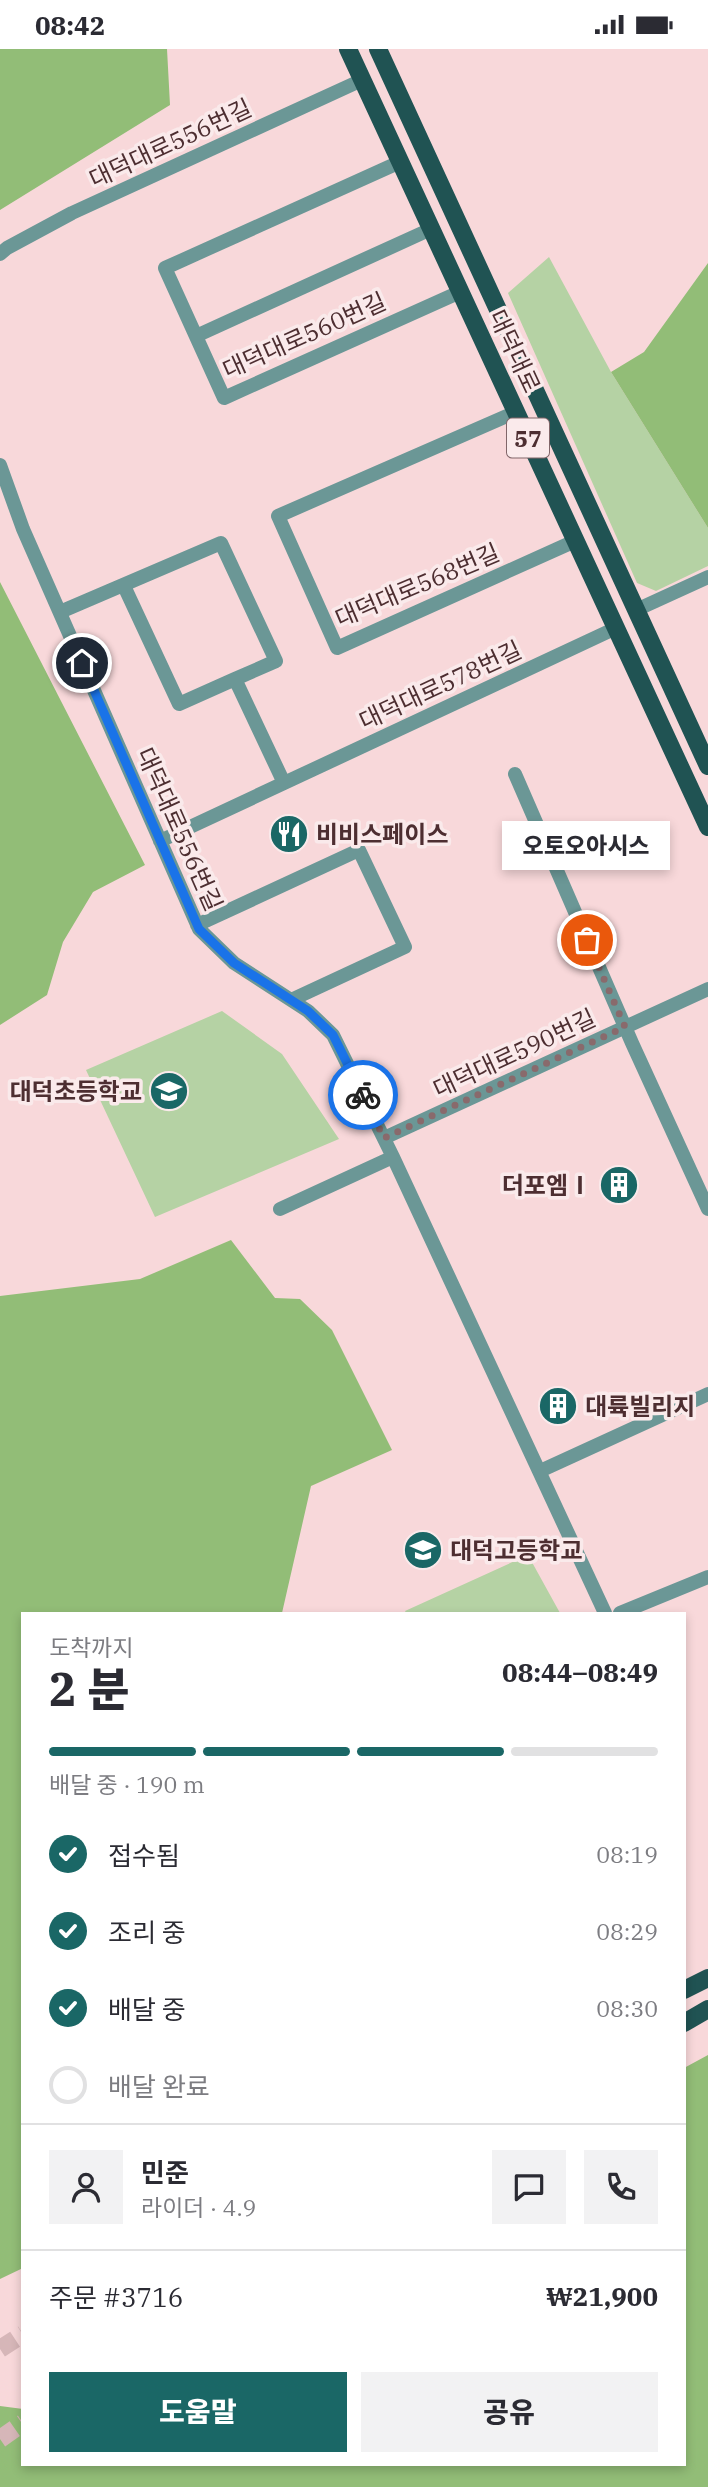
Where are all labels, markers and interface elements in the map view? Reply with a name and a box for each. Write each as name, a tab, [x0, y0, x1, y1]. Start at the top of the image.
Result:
text: 08:42	[35, 8, 105, 42]
street label: 대덕대로556번길	[84, 91, 256, 195]
street label: 대덕대로560번길	[217, 285, 391, 385]
street label: 대덕대로	[482, 304, 548, 398]
road number: 57	[507, 419, 549, 457]
street label: 대덕대로568번길	[330, 536, 504, 634]
pin	[52, 633, 112, 693]
street label: 대덕대로578번길	[354, 633, 526, 737]
icon: home	[63, 644, 101, 682]
street label: 대덕대로556번길	[130, 742, 230, 916]
restaurant icon: 비비스페이스	[268, 813, 310, 855]
place label: 비비스페이스	[316, 818, 448, 850]
callout: 오토오아시스	[503, 821, 671, 870]
text: 오토오아시스	[523, 830, 649, 860]
pin	[557, 910, 617, 970]
icon: bag	[568, 921, 606, 959]
street label: 대덕대로590번길	[428, 1001, 600, 1105]
courier	[328, 1060, 398, 1130]
school or university icon: 대덕초등학교	[148, 1070, 190, 1112]
place label: 대덕초등학교	[10, 1075, 142, 1107]
icon: bike	[344, 1076, 382, 1114]
building icon: 더포엠Ⅰ	[598, 1164, 640, 1206]
place label: 더포엠Ⅰ	[502, 1169, 592, 1201]
building icon: 대륙빌리지	[537, 1385, 579, 1427]
place label: 대륙빌리지	[585, 1390, 695, 1422]
school or university icon: 대덕고등학교	[402, 1529, 444, 1571]
place label: 대덕고등학교	[450, 1534, 582, 1566]
text: 도착까지	[49, 1632, 134, 1662]
text: 08:44–08:49	[502, 1655, 658, 1689]
text: 2 분	[49, 1659, 130, 1719]
text: 배달 중 · 190 m	[49, 1769, 205, 1799]
icon: check	[49, 1835, 87, 1873]
text: 접수됨	[108, 1838, 180, 1872]
text: 08:19	[596, 1839, 658, 1869]
icon: check	[49, 1912, 87, 1950]
text: 조리 중	[108, 1915, 186, 1949]
text: 08:29	[596, 1916, 658, 1946]
icon: check	[49, 1989, 87, 2027]
text: 배달 중	[108, 1992, 186, 2026]
text: 08:30	[596, 1993, 658, 2023]
text: 배달 완료	[108, 2069, 210, 2103]
button: person	[49, 2150, 123, 2224]
button: chat	[492, 2150, 566, 2224]
button: phone	[584, 2150, 658, 2224]
text: 민준	[141, 2155, 189, 2189]
text: 라이더 · 4.9	[141, 2192, 256, 2222]
text: ₩21,900	[546, 2279, 658, 2313]
text: 주문 #3716	[49, 2280, 183, 2314]
button: 도움말	[49, 2372, 347, 2452]
button: 공유	[361, 2372, 658, 2452]

